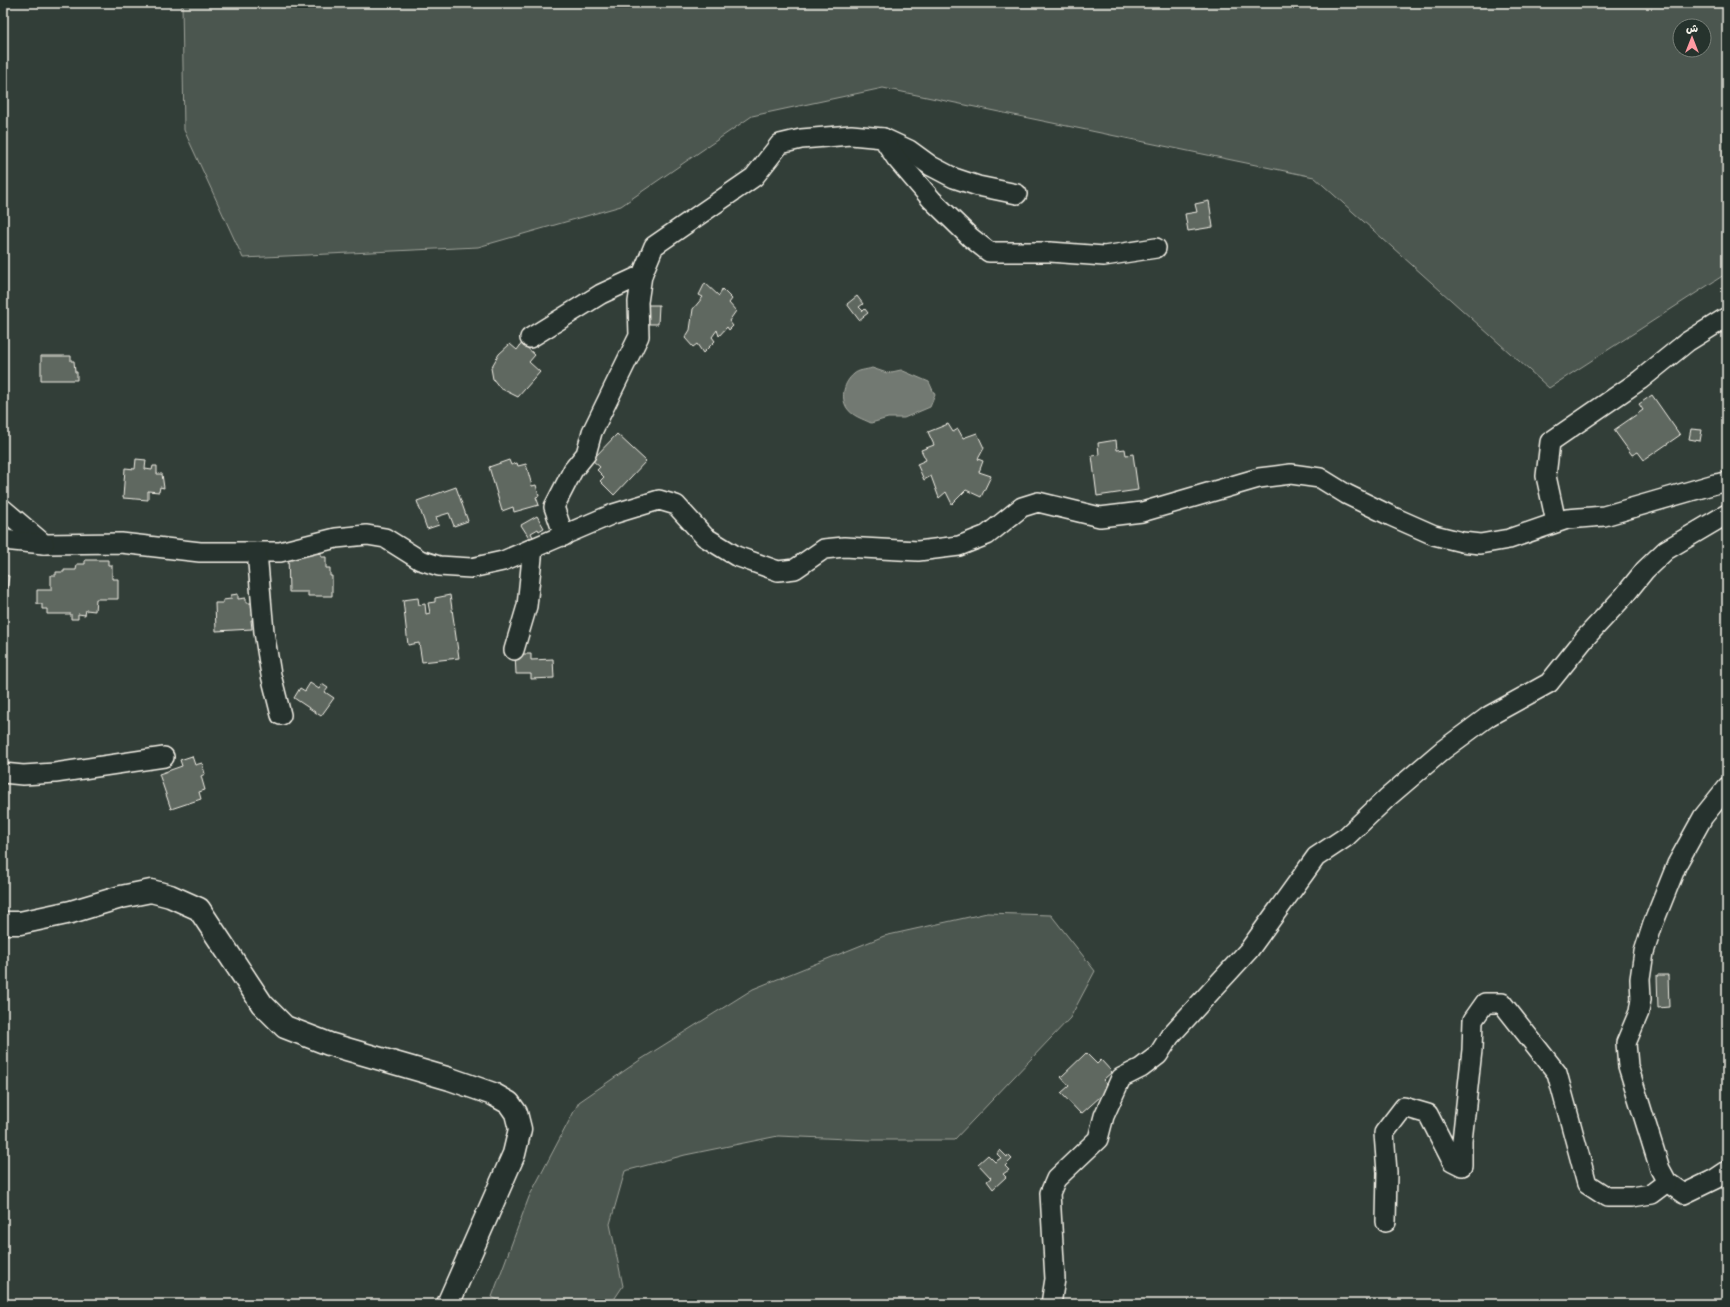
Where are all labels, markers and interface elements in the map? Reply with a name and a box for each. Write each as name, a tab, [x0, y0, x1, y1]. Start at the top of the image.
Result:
north arrow	[1672, 18, 1712, 58]
text: ش	[1686, 22, 1698, 38]

